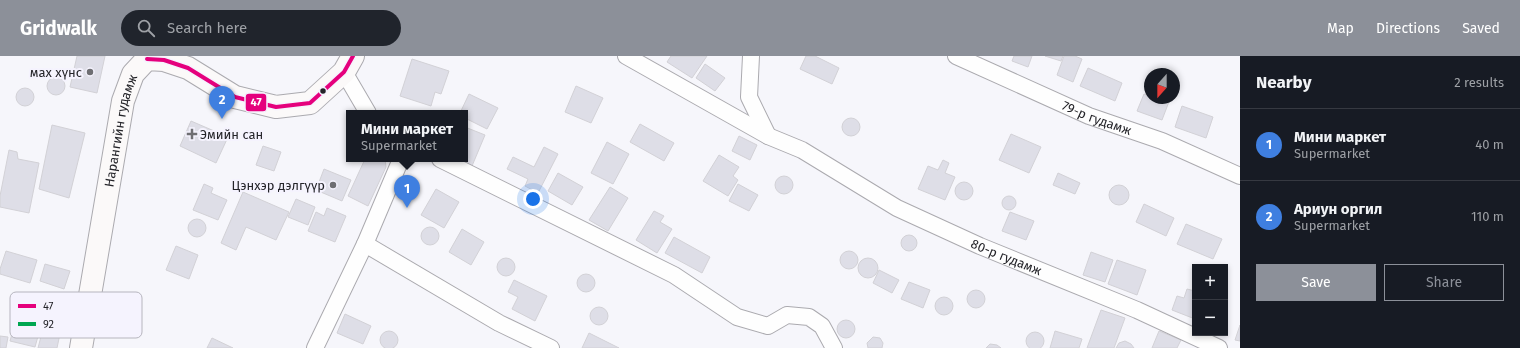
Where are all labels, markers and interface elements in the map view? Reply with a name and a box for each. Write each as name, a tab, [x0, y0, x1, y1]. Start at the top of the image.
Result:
search box	[121, 10, 401, 46]
text: Gridwalk	[20, 17, 97, 40]
icon: search	[135, 17, 157, 39]
text: Search here	[167, 19, 247, 37]
text: Map	[1327, 20, 1354, 37]
text: Directions	[1376, 20, 1440, 37]
text: Saved	[1462, 20, 1500, 37]
place label: мах хүнс	[30, 65, 82, 80]
marker: мах хүнс	[85, 67, 95, 77]
north arrow	[1144, 68, 1180, 104]
street label: Нарангийн гудамж	[101, 72, 140, 188]
text: Nearby	[1256, 72, 1311, 93]
text: 2 results	[1454, 75, 1504, 90]
pin: 2	[209, 86, 235, 119]
unlabelled marker	[318, 86, 328, 96]
line badge: 47	[245, 93, 267, 112]
text: 47	[250, 96, 262, 109]
street label: 79-р гудамж	[1060, 97, 1134, 138]
popup	[346, 110, 468, 162]
text: Мини маркет	[361, 120, 453, 138]
place label: Эмийн сан	[200, 127, 263, 142]
text: Мини маркет	[1294, 128, 1386, 146]
marker: Эмийн сан	[187, 129, 197, 139]
text: 1	[1266, 137, 1272, 152]
text: 40 m	[1475, 137, 1504, 152]
text: Supermarket	[361, 138, 437, 153]
text: Supermarket	[1294, 146, 1370, 161]
pin: 1	[394, 175, 420, 208]
place label: Цэнхэр дэлгүүр	[232, 178, 325, 193]
marker: Цэнхэр дэлгүүр	[328, 180, 338, 190]
your location	[523, 189, 543, 209]
text: Ариун оргил	[1294, 200, 1382, 218]
text: 2	[1266, 209, 1272, 224]
text: 110 m	[1471, 209, 1504, 224]
text: Supermarket	[1294, 218, 1370, 233]
street label: 80-р гудамж	[969, 235, 1045, 278]
map controls	[1192, 264, 1228, 336]
button: +	[1192, 264, 1228, 300]
button: Save	[1256, 264, 1376, 301]
button: Share	[1384, 264, 1504, 301]
legend	[10, 292, 142, 338]
text: 47	[43, 300, 54, 313]
button: −	[1192, 300, 1228, 336]
text: 92	[43, 318, 54, 331]

